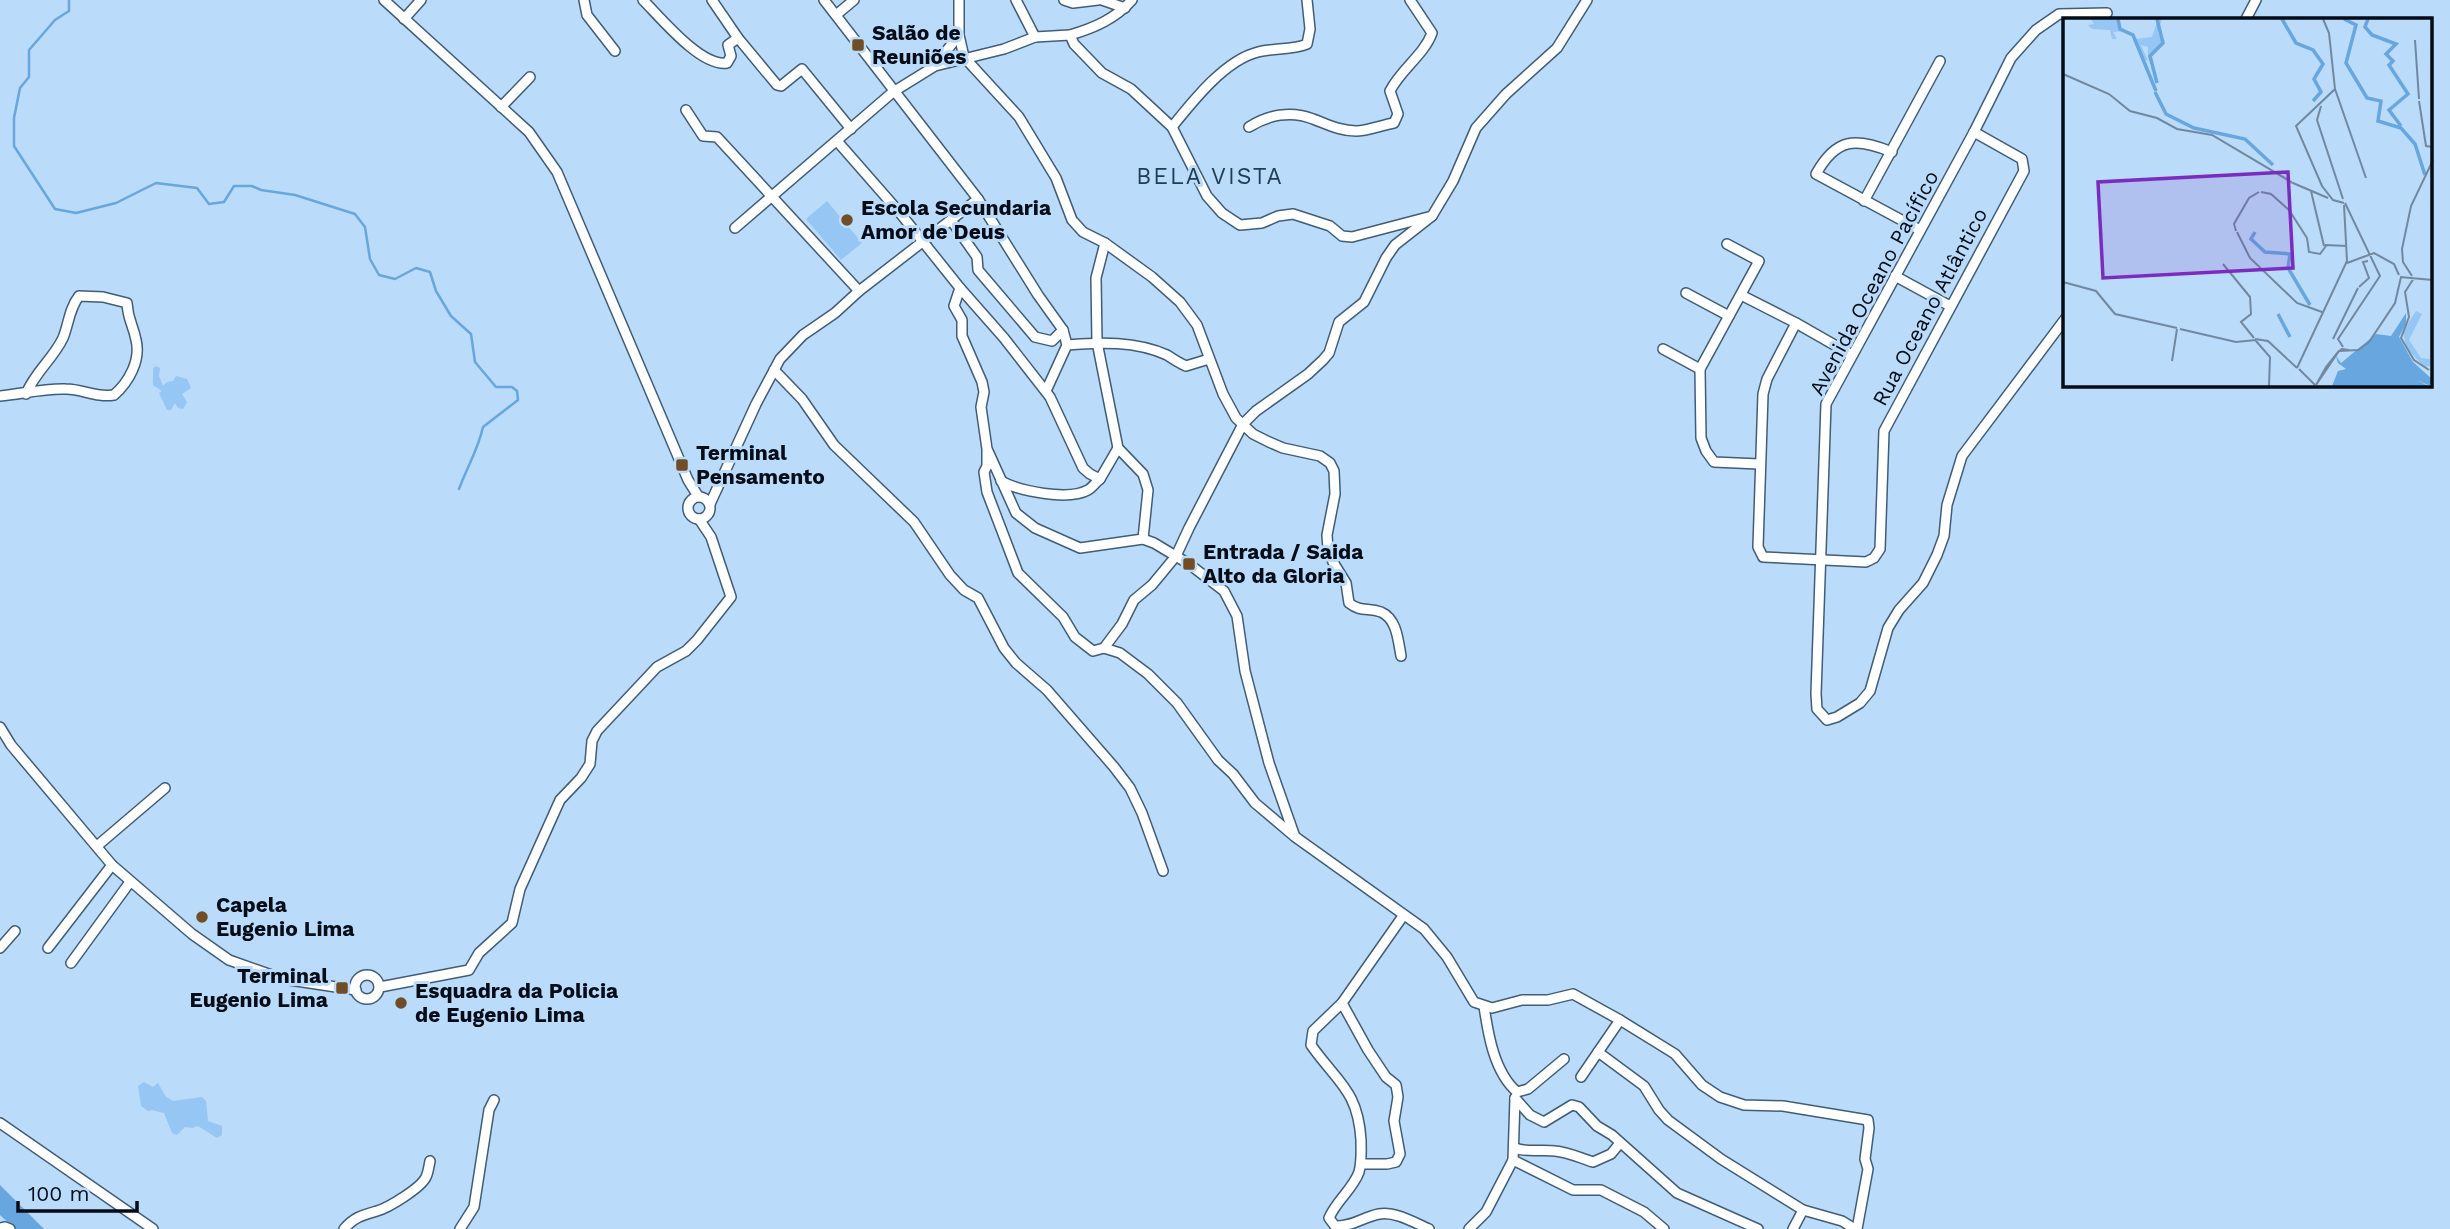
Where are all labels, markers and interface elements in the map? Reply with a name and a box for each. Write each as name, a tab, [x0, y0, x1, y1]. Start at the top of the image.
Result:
inset map	[2063, 18, 2432, 387]
place label: Salão de Reuniões	[872, 20, 967, 69]
marker: Salão de Reuniões	[850, 37, 866, 53]
district label: BELA VISTA	[1136, 163, 1284, 190]
street label: Avenida Oceano Pacífico	[1804, 166, 1944, 399]
place label: Escola Secundaria Amor de Deus	[861, 195, 1052, 244]
street label: Rua Oceano Atlântico	[1867, 204, 1992, 410]
marker: Escola Secundaria Amor de Deus	[839, 212, 855, 228]
place label: Terminal Pensamento	[696, 440, 825, 489]
marker: Terminal Pensamento	[674, 457, 690, 473]
place label: Entrada / Saida Alto da Gloria	[1203, 539, 1364, 588]
marker: Entrada / Saida Alto da Gloria	[1181, 556, 1197, 572]
place label: Capela Eugenio Lima	[216, 892, 355, 941]
marker: Capela Eugenio Lima	[194, 909, 210, 925]
place label: Terminal Eugenio Lima	[190, 963, 329, 1012]
place label: Esquadra da Policia de Eugenio Lima	[415, 978, 619, 1027]
marker: Terminal Eugenio Lima	[334, 980, 350, 996]
marker: Esquadra da Policia de Eugenio Lima	[393, 995, 409, 1011]
scale bar	[18, 1170, 136, 1214]
text: 100 m	[28, 1181, 90, 1206]

